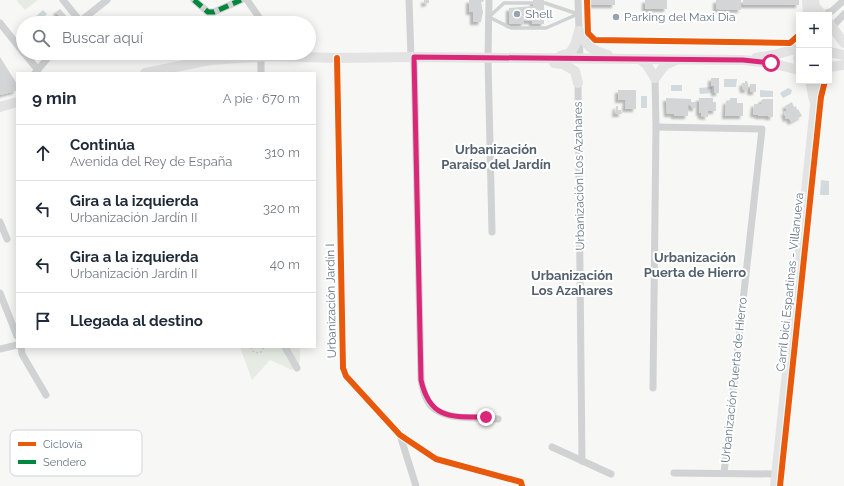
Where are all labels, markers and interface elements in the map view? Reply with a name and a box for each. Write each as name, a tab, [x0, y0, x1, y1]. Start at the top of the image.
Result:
place label: Shell	[525, 7, 554, 21]
marker: Shell	[512, 9, 522, 19]
place label: Parking del Maxi Dia	[624, 10, 736, 24]
marker: Parking del Maxi Dia	[611, 12, 621, 22]
map controls	[796, 12, 832, 84]
button: +	[796, 12, 832, 48]
search box	[16, 16, 316, 60]
icon: search	[30, 27, 52, 49]
text: Buscar aquí	[62, 29, 143, 47]
button: −	[796, 48, 832, 84]
route start	[762, 54, 780, 72]
text: 9 min	[32, 88, 77, 108]
text: A pie · 670 m	[223, 91, 300, 106]
street label: Urbanización Los Azahares	[571, 101, 587, 251]
text: Continúa	[70, 136, 135, 154]
icon: ahead	[32, 142, 54, 164]
district label: Urbanización Paraíso del Jardín	[441, 142, 551, 172]
text: 310 m	[264, 145, 300, 160]
text: Avenida del Rey de España	[70, 154, 232, 169]
text: Gira a la izquierda	[70, 192, 199, 210]
street label: Carril bici Espartinas - Villanueva	[774, 192, 806, 372]
icon: left	[32, 198, 54, 220]
text: 320 m	[263, 201, 300, 216]
text: Urbanización Jardín II	[70, 210, 197, 225]
street label: Urbanización Jardín I	[323, 244, 339, 358]
text: Gira a la izquierda	[70, 248, 199, 266]
district label: Urbanización Puerta de Hierro	[644, 250, 746, 280]
icon: left	[32, 254, 54, 276]
text: 40 m	[270, 257, 300, 272]
text: Urbanización Jardín II	[70, 266, 197, 281]
district label: Urbanización Los Azahares	[531, 268, 613, 298]
street label: Urbanización Puerta de Hierro	[718, 296, 750, 464]
icon: arrive	[32, 310, 54, 332]
text: Llegada al destino	[70, 312, 203, 330]
route end	[477, 408, 495, 426]
legend	[10, 430, 142, 476]
text: Ciclovía	[43, 438, 83, 451]
text: Sendero	[43, 456, 87, 469]

